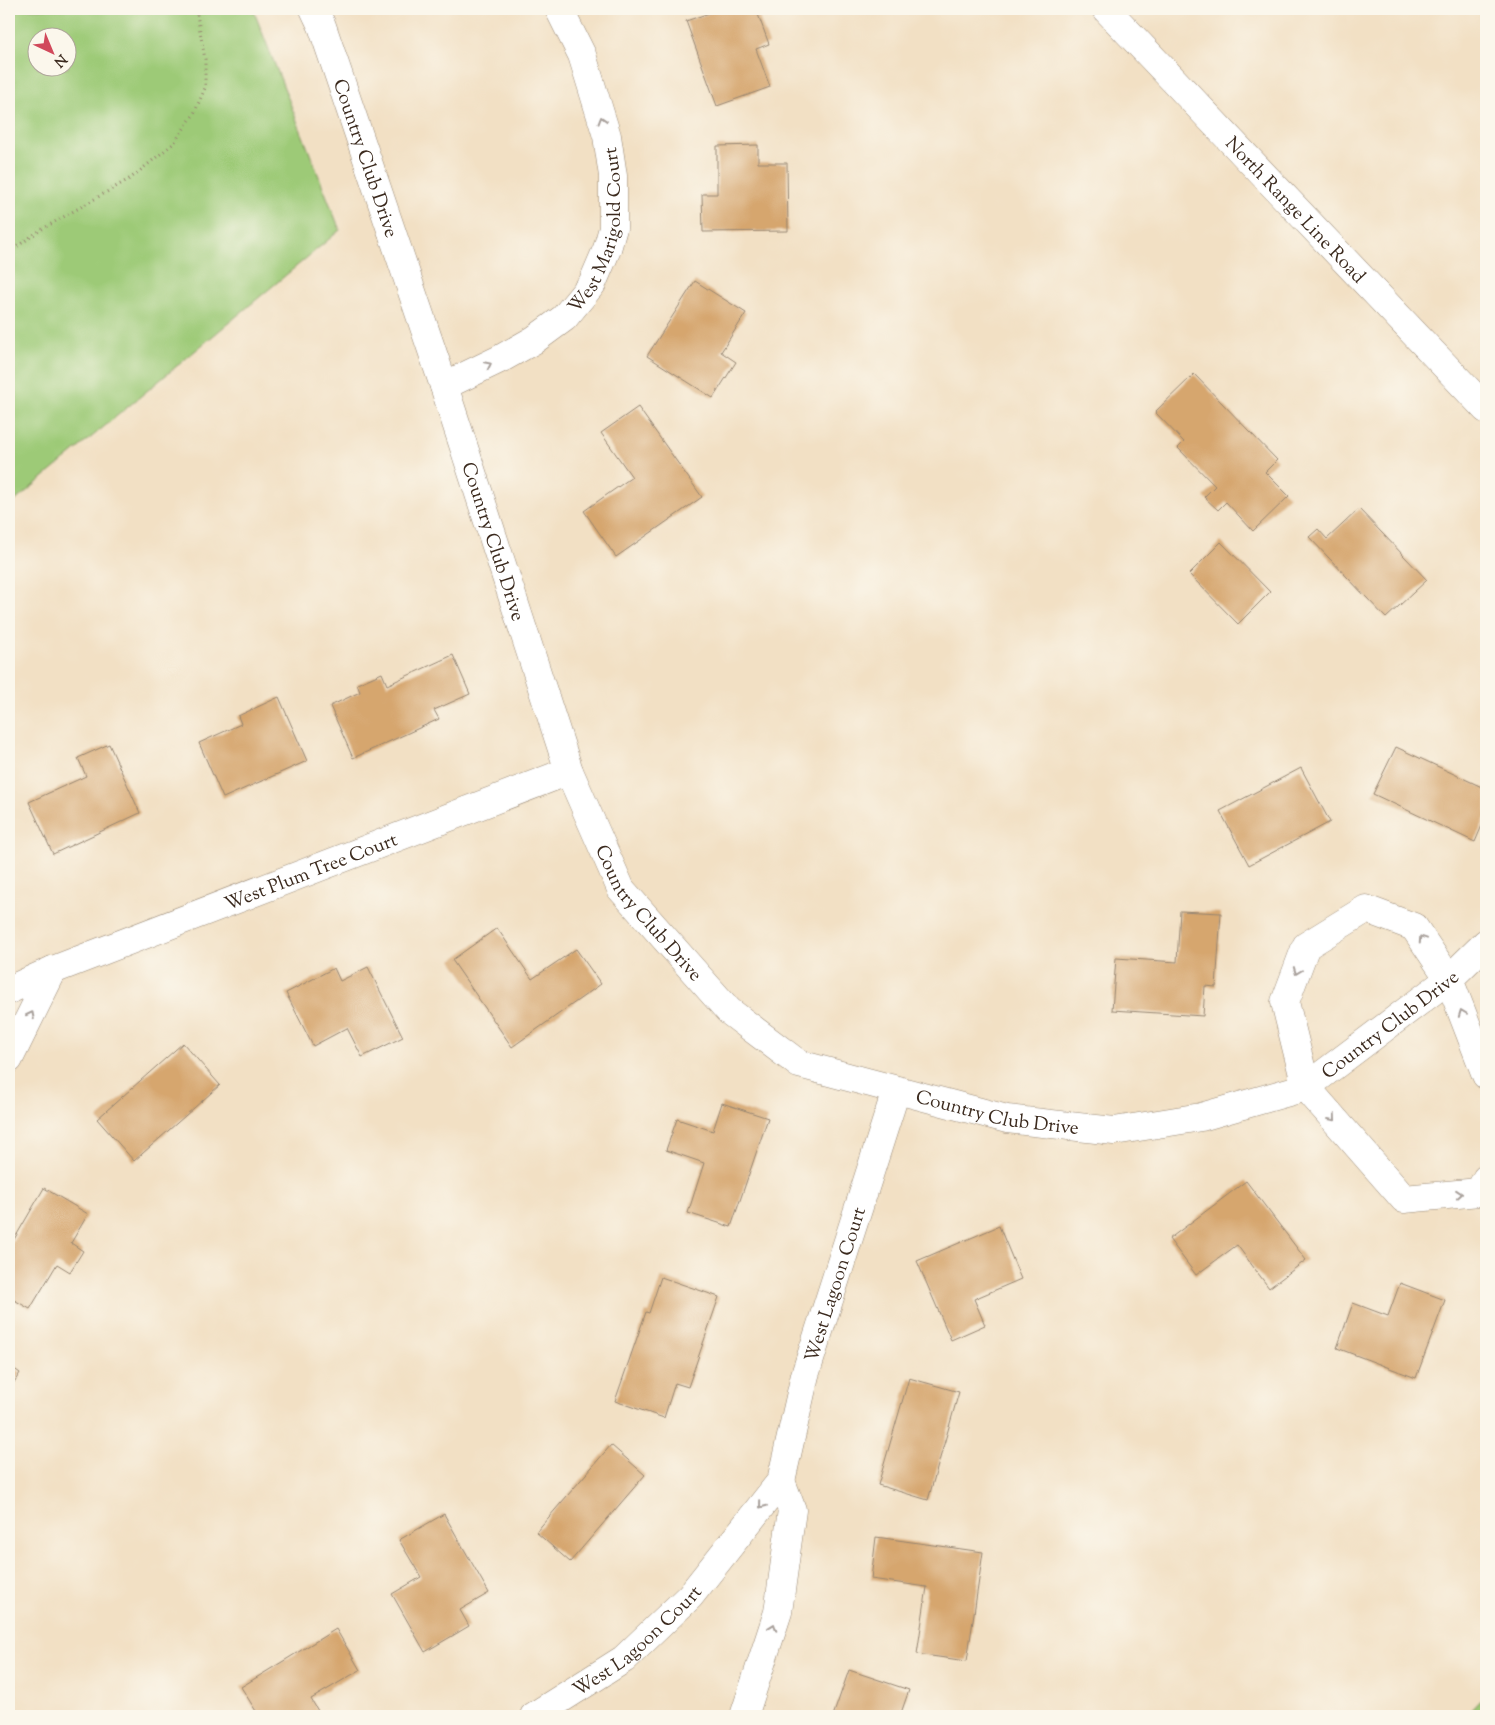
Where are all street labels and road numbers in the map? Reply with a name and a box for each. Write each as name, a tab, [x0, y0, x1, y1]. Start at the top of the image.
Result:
street label: Country Club Drive	[325, 76, 404, 242]
street label: North Range Line Road	[1218, 131, 1371, 290]
street label: West Marigold Court	[562, 145, 629, 320]
street label: Country Club Drive	[454, 459, 530, 625]
street label: West Plum Tree Court	[221, 827, 402, 919]
street label: Country Club Drive	[587, 841, 708, 988]
street label: Country Club Drive	[1317, 965, 1466, 1087]
street label: Country Club Drive	[913, 1084, 1080, 1143]
street label: West Lagoon Court	[799, 1204, 874, 1366]
street label: West Lagoon Court	[568, 1580, 710, 1704]

